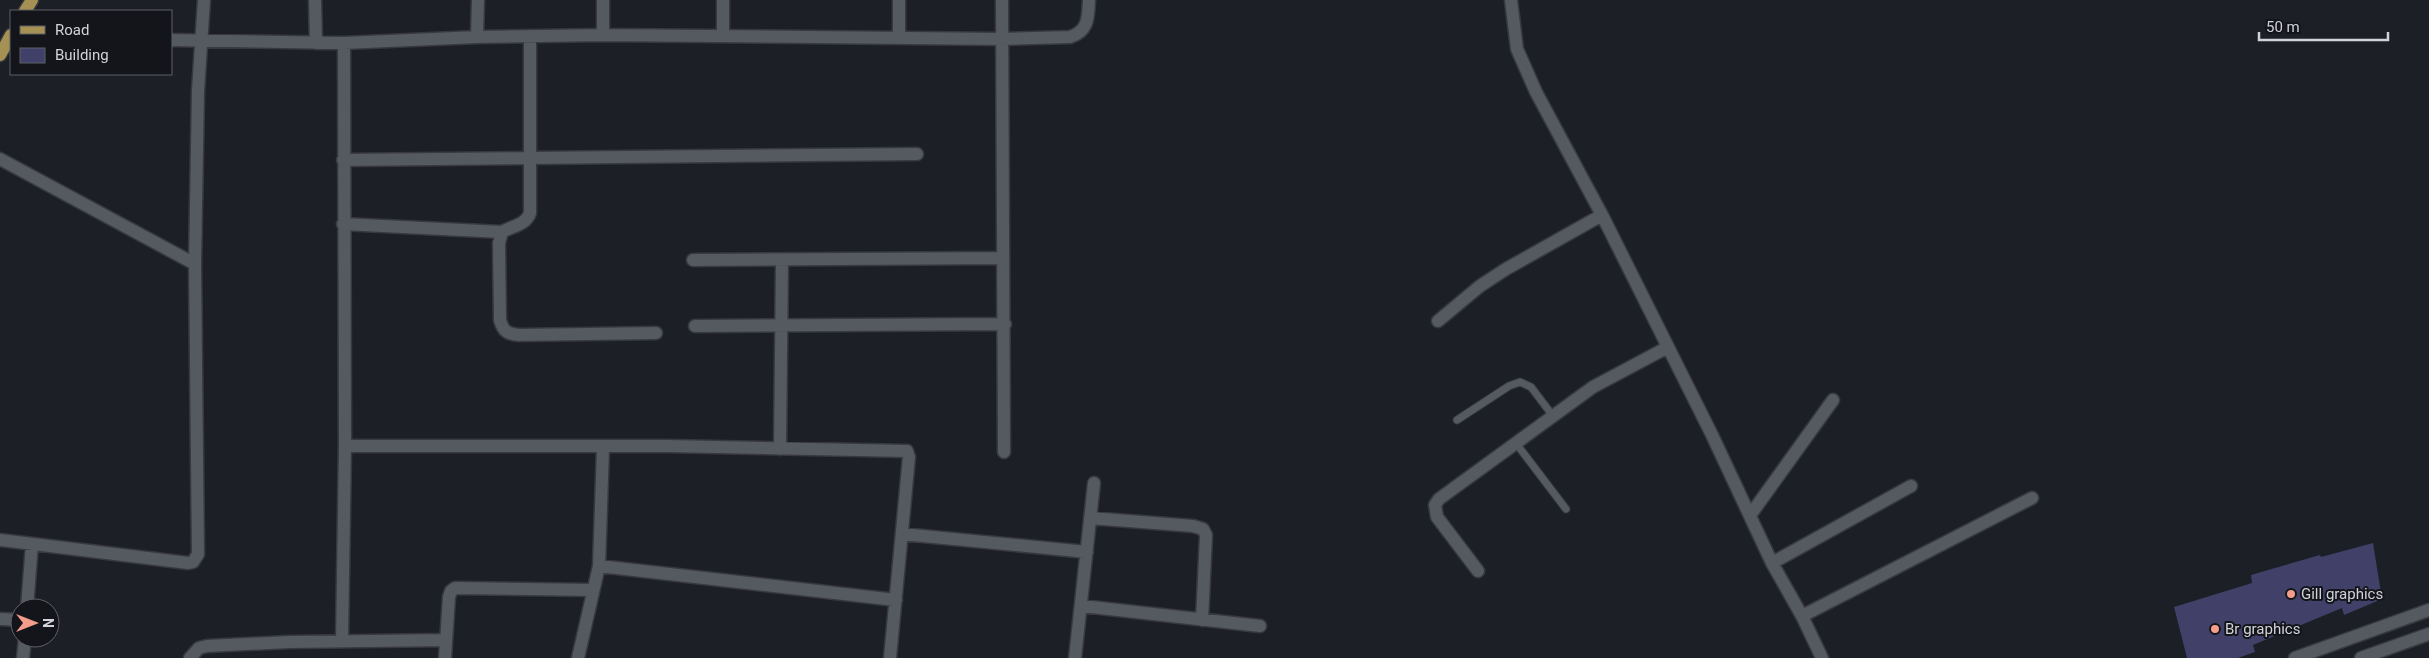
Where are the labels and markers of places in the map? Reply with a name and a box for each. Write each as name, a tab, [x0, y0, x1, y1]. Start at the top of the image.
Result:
place label: Gill graphics	[2301, 585, 2383, 603]
marker: Gill graphics	[2285, 588, 2297, 600]
place label: Br graphics	[2225, 620, 2300, 638]
marker: Br graphics	[2209, 623, 2221, 635]

